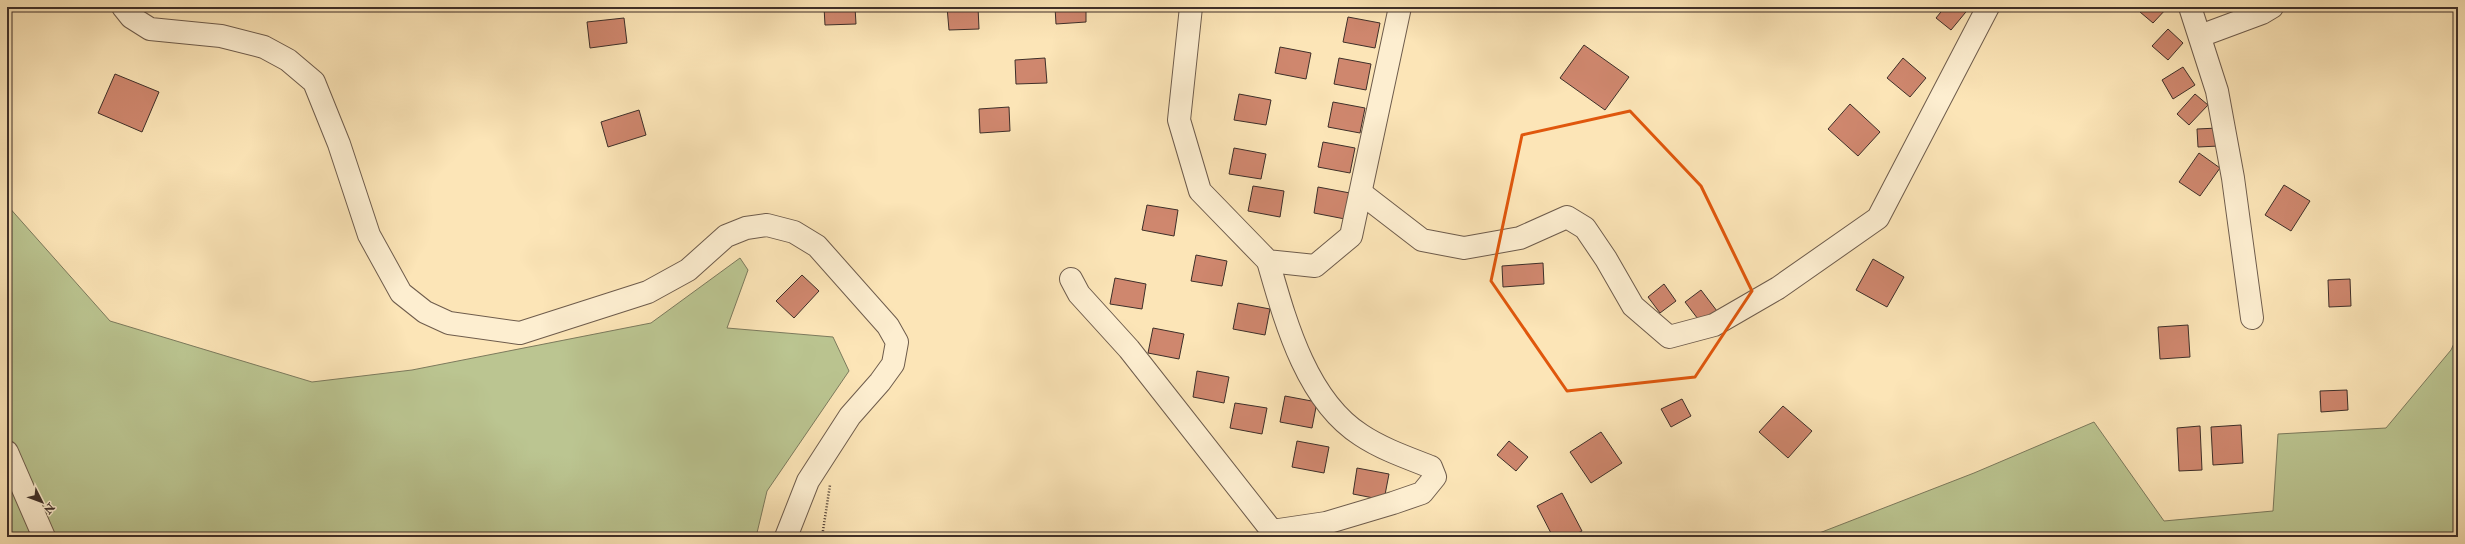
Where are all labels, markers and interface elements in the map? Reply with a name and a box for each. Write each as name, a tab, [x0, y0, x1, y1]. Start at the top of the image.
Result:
north arrow	[22, 482, 62, 522]
text: N	[40, 500, 58, 517]

